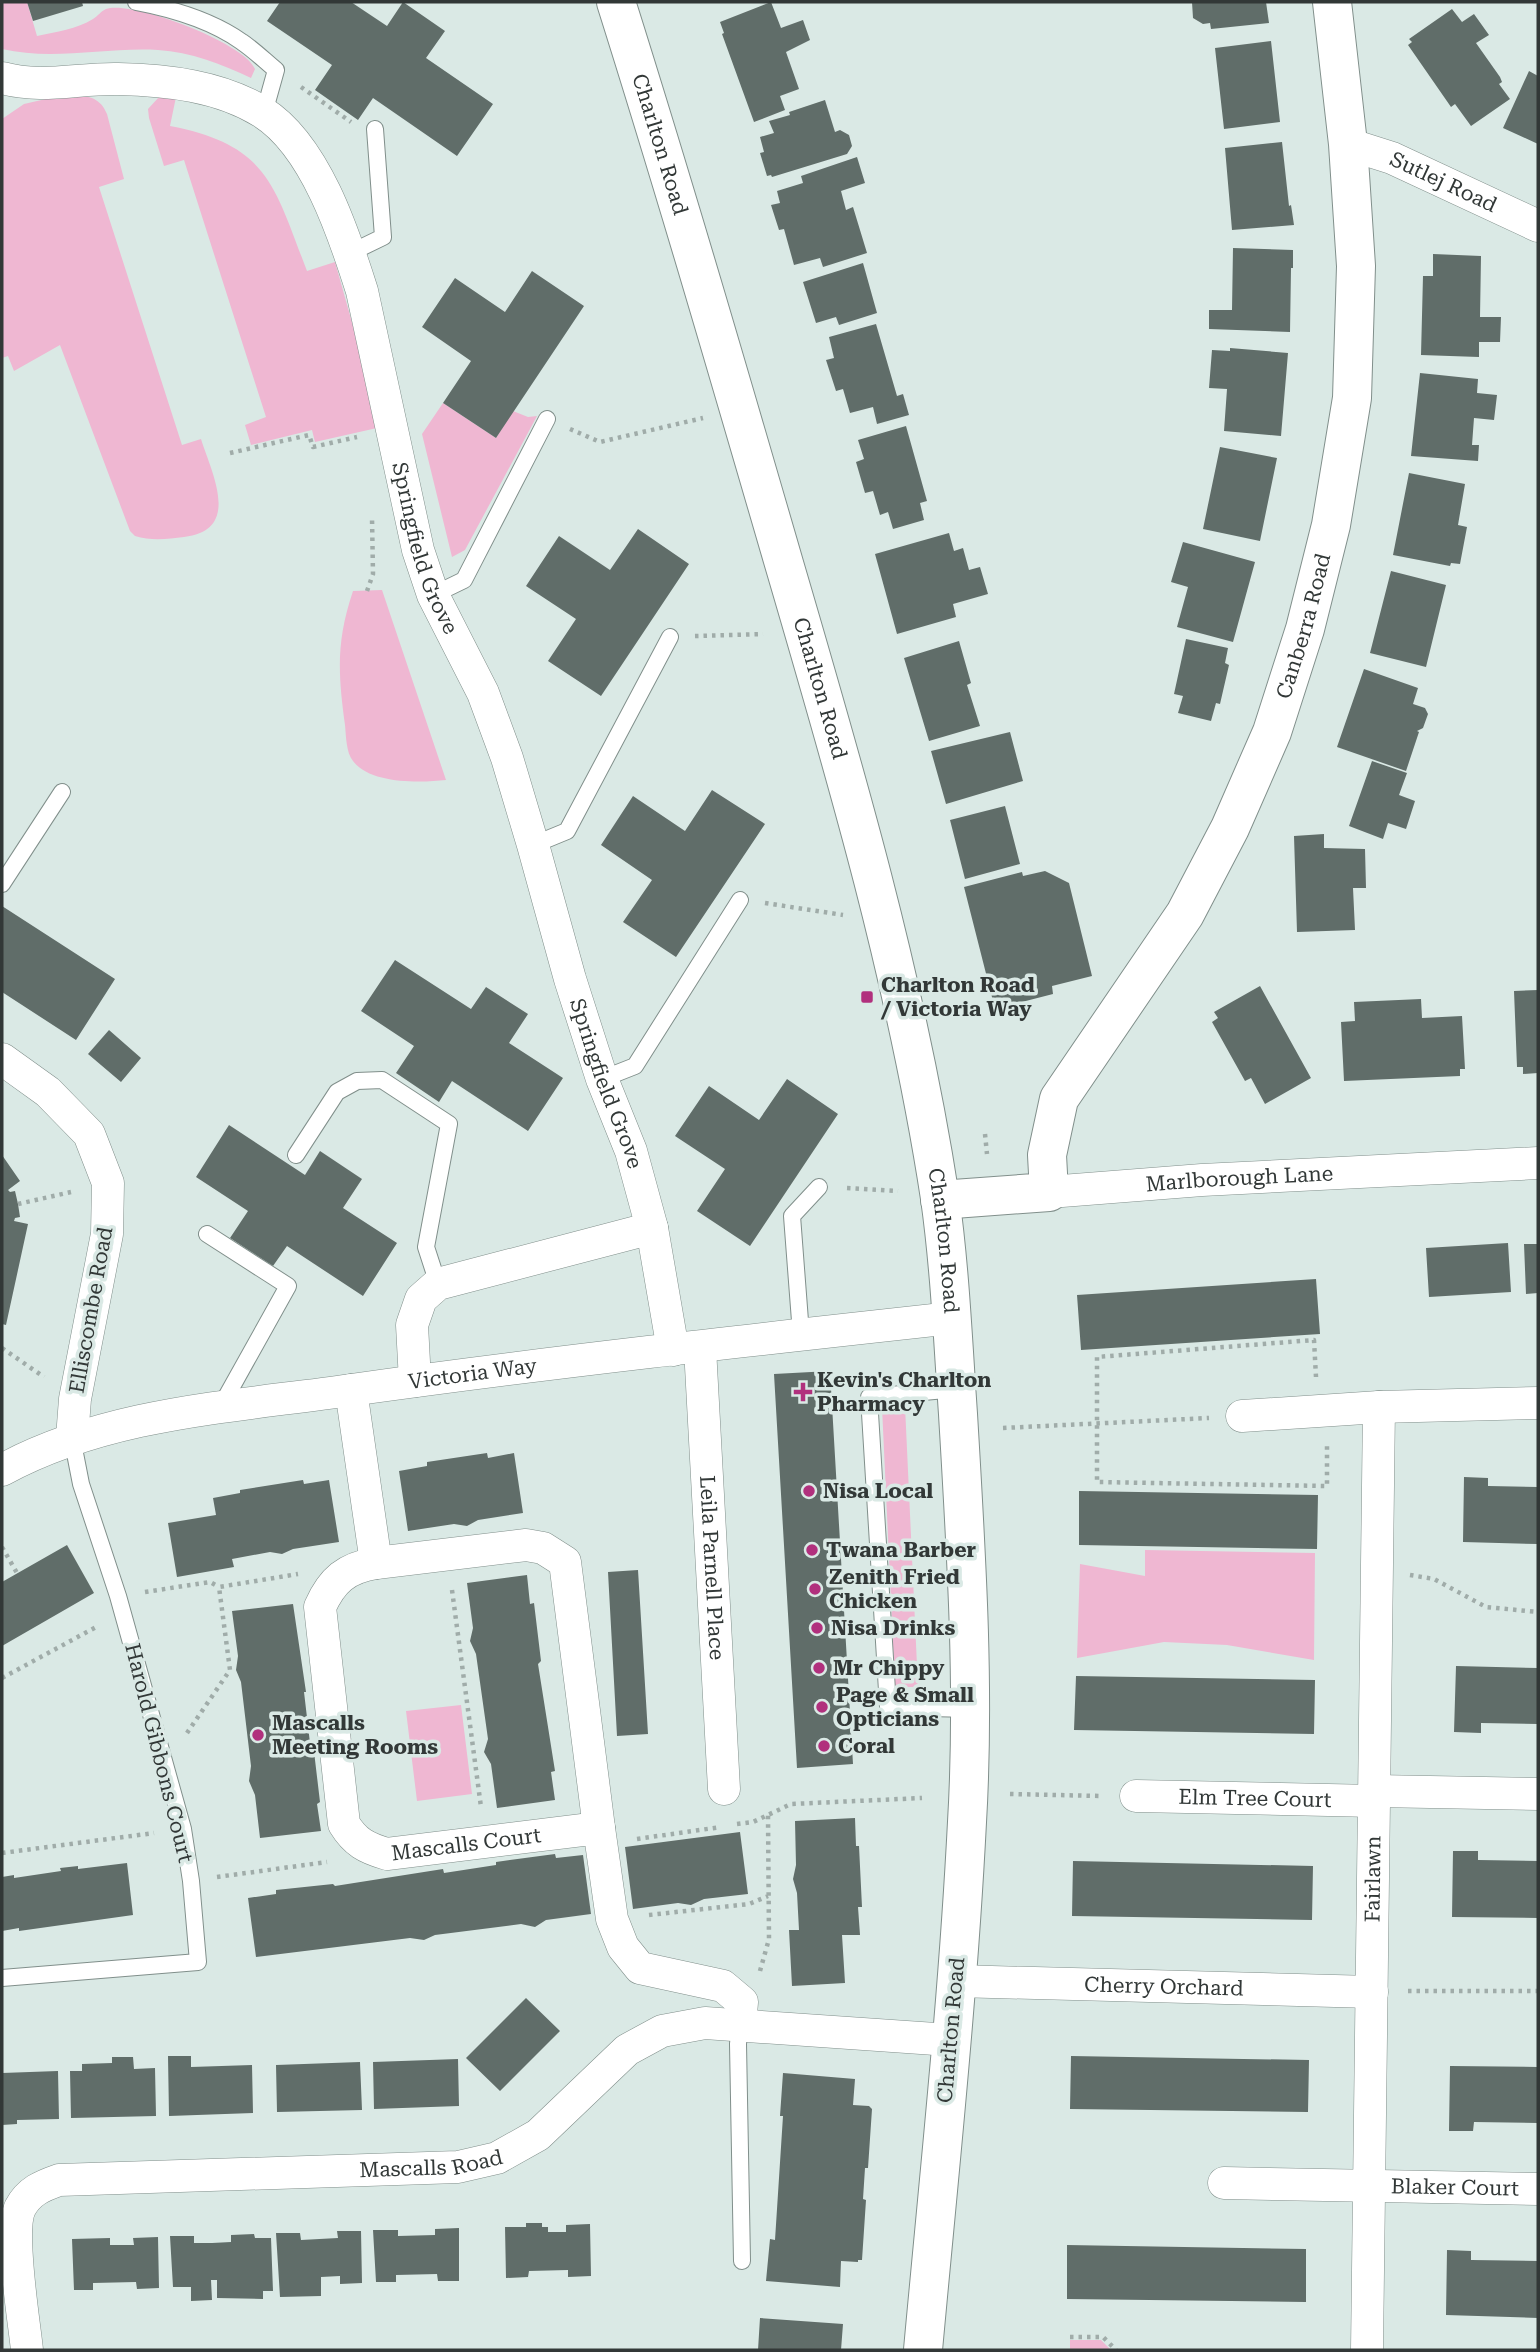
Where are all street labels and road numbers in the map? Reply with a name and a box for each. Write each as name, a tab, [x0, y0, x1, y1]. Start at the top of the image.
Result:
street label: Charlton Road	[627, 71, 693, 218]
street label: Sutlej Road	[1386, 147, 1501, 217]
street label: Springfield Grove	[387, 460, 463, 638]
street label: Canberra Road	[1271, 550, 1336, 702]
street label: Charlton Road	[788, 615, 852, 762]
street label: Springfield Grove	[565, 995, 647, 1171]
street label: Marlborough Lane	[1145, 1161, 1334, 1196]
street label: Charlton Road	[923, 1166, 963, 1315]
street label: Elliscombe Road	[65, 1224, 118, 1395]
street label: Victoria Way	[407, 1353, 539, 1394]
street label: Leila Parnell Place	[695, 1475, 729, 1661]
street label: Harold Gibbons Court	[120, 1641, 198, 1865]
street label: Elm Tree Court	[1178, 1785, 1332, 1812]
street label: Mascalls Court	[390, 1823, 543, 1865]
street label: Fairlawn	[1360, 1835, 1386, 1923]
street label: Charlton Road	[933, 1956, 969, 2104]
street label: Cherry Orchard	[1084, 1972, 1244, 2001]
street label: Mascalls Road	[359, 2145, 506, 2182]
street label: Blaker Court	[1391, 2174, 1519, 2201]

